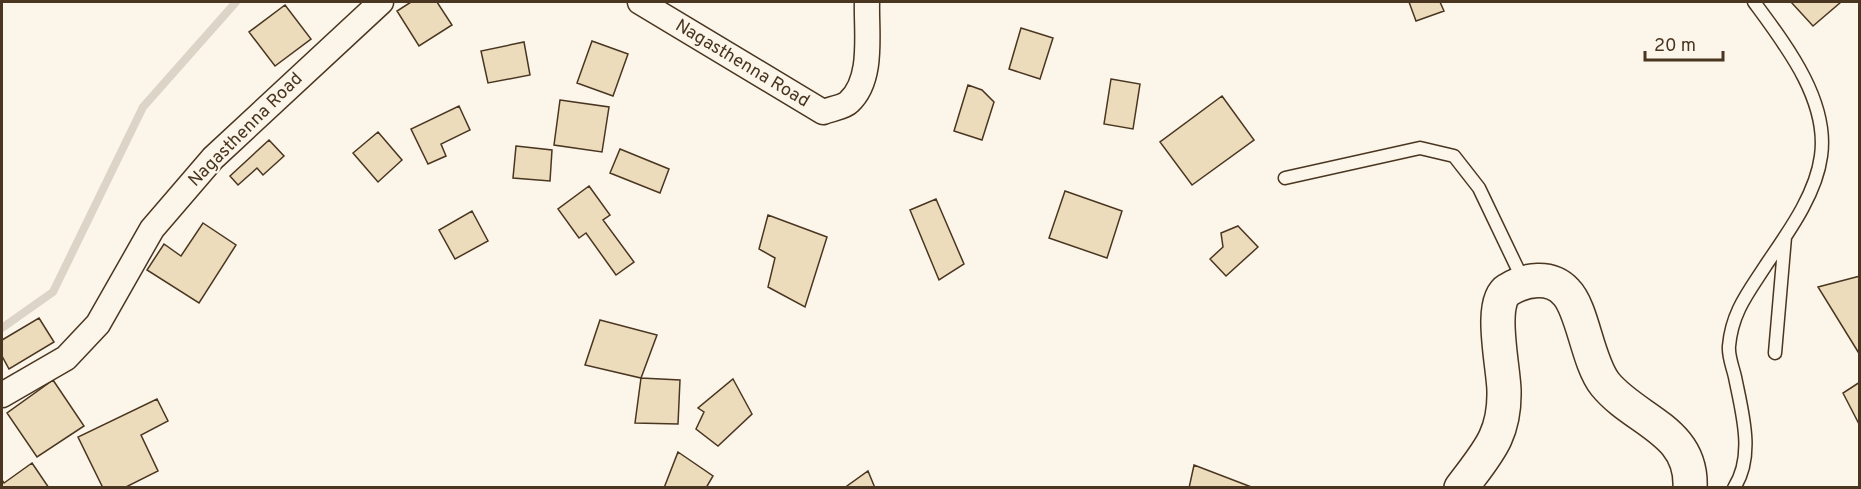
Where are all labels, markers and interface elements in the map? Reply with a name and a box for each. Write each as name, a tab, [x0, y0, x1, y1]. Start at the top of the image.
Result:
street label: Nagasthenna Road	[671, 15, 813, 113]
scale bar	[1645, 24, 1723, 62]
text: 20 m	[1654, 35, 1696, 58]
street label: Nagasthenna Road	[184, 68, 308, 192]

